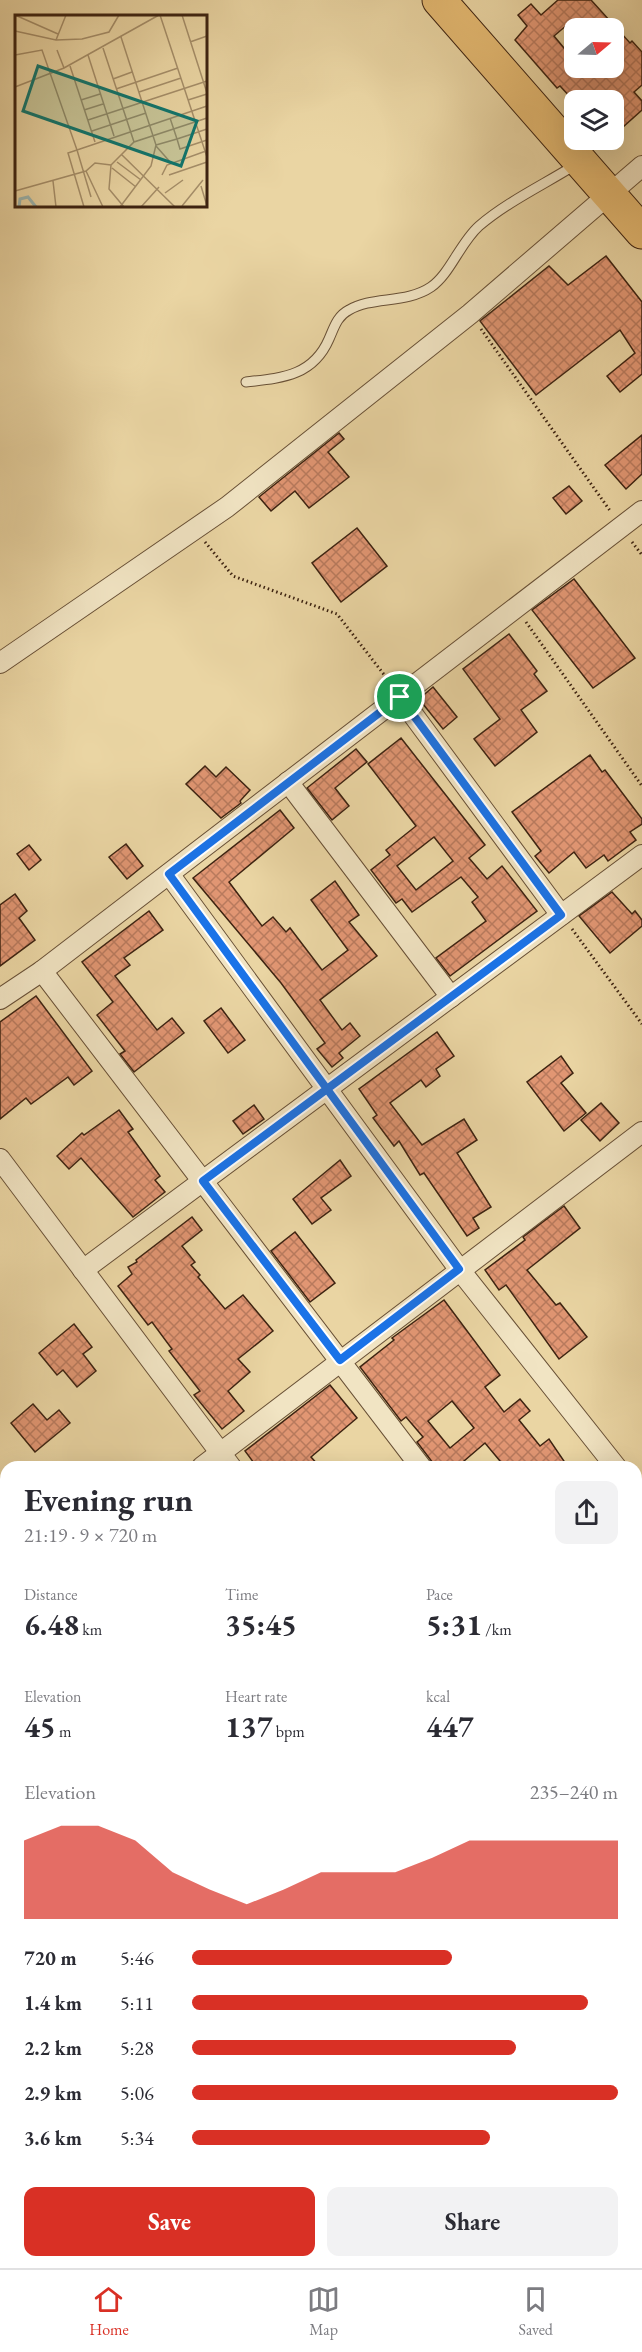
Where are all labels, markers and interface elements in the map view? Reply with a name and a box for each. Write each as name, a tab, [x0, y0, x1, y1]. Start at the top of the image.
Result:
inset map	[15, 15, 207, 207]
north arrow	[564, 18, 624, 78]
map controls	[564, 18, 624, 150]
button: layers	[564, 90, 624, 150]
pin	[374, 671, 425, 722]
icon: arrive	[383, 680, 416, 713]
text: Evening run	[24, 1478, 193, 1521]
button: share	[555, 1481, 618, 1544]
text: 21:19 · 9 × 720 m	[24, 1522, 157, 1548]
text: Distance	[24, 1584, 77, 1605]
text: Time	[225, 1584, 258, 1605]
text: Pace	[426, 1584, 453, 1605]
text: 6.48	[24, 1605, 79, 1644]
text: 35:45	[225, 1605, 297, 1644]
text: 5:31	[426, 1605, 482, 1644]
text: km	[79, 1619, 102, 1640]
text: /km	[482, 1619, 512, 1640]
text: Elevation	[24, 1686, 82, 1707]
text: Heart rate	[225, 1686, 287, 1707]
text: kcal	[426, 1686, 450, 1707]
text: 45	[24, 1707, 56, 1746]
text: 137	[225, 1707, 273, 1746]
text: 447	[426, 1707, 474, 1746]
text: m	[56, 1721, 71, 1742]
text: bpm	[273, 1721, 305, 1742]
text: Elevation	[24, 1779, 96, 1805]
text: 235–240 m	[530, 1779, 618, 1805]
text: 720 m	[24, 1945, 77, 1971]
text: 5:46	[120, 1945, 154, 1971]
text: 1.4 km	[24, 1990, 82, 2016]
text: 5:11	[120, 1990, 154, 2016]
text: 2.2 km	[24, 2035, 82, 2061]
text: 5:28	[120, 2035, 154, 2061]
text: 2.9 km	[24, 2080, 82, 2106]
text: 5:06	[120, 2080, 154, 2106]
text: 3.6 km	[24, 2125, 82, 2151]
text: 5:34	[120, 2125, 154, 2151]
button: Save	[24, 2187, 315, 2256]
button: Share	[327, 2187, 618, 2256]
tab: Home	[89, 2283, 129, 2340]
tab: Map	[307, 2283, 340, 2340]
tab: Saved	[519, 2283, 553, 2340]

